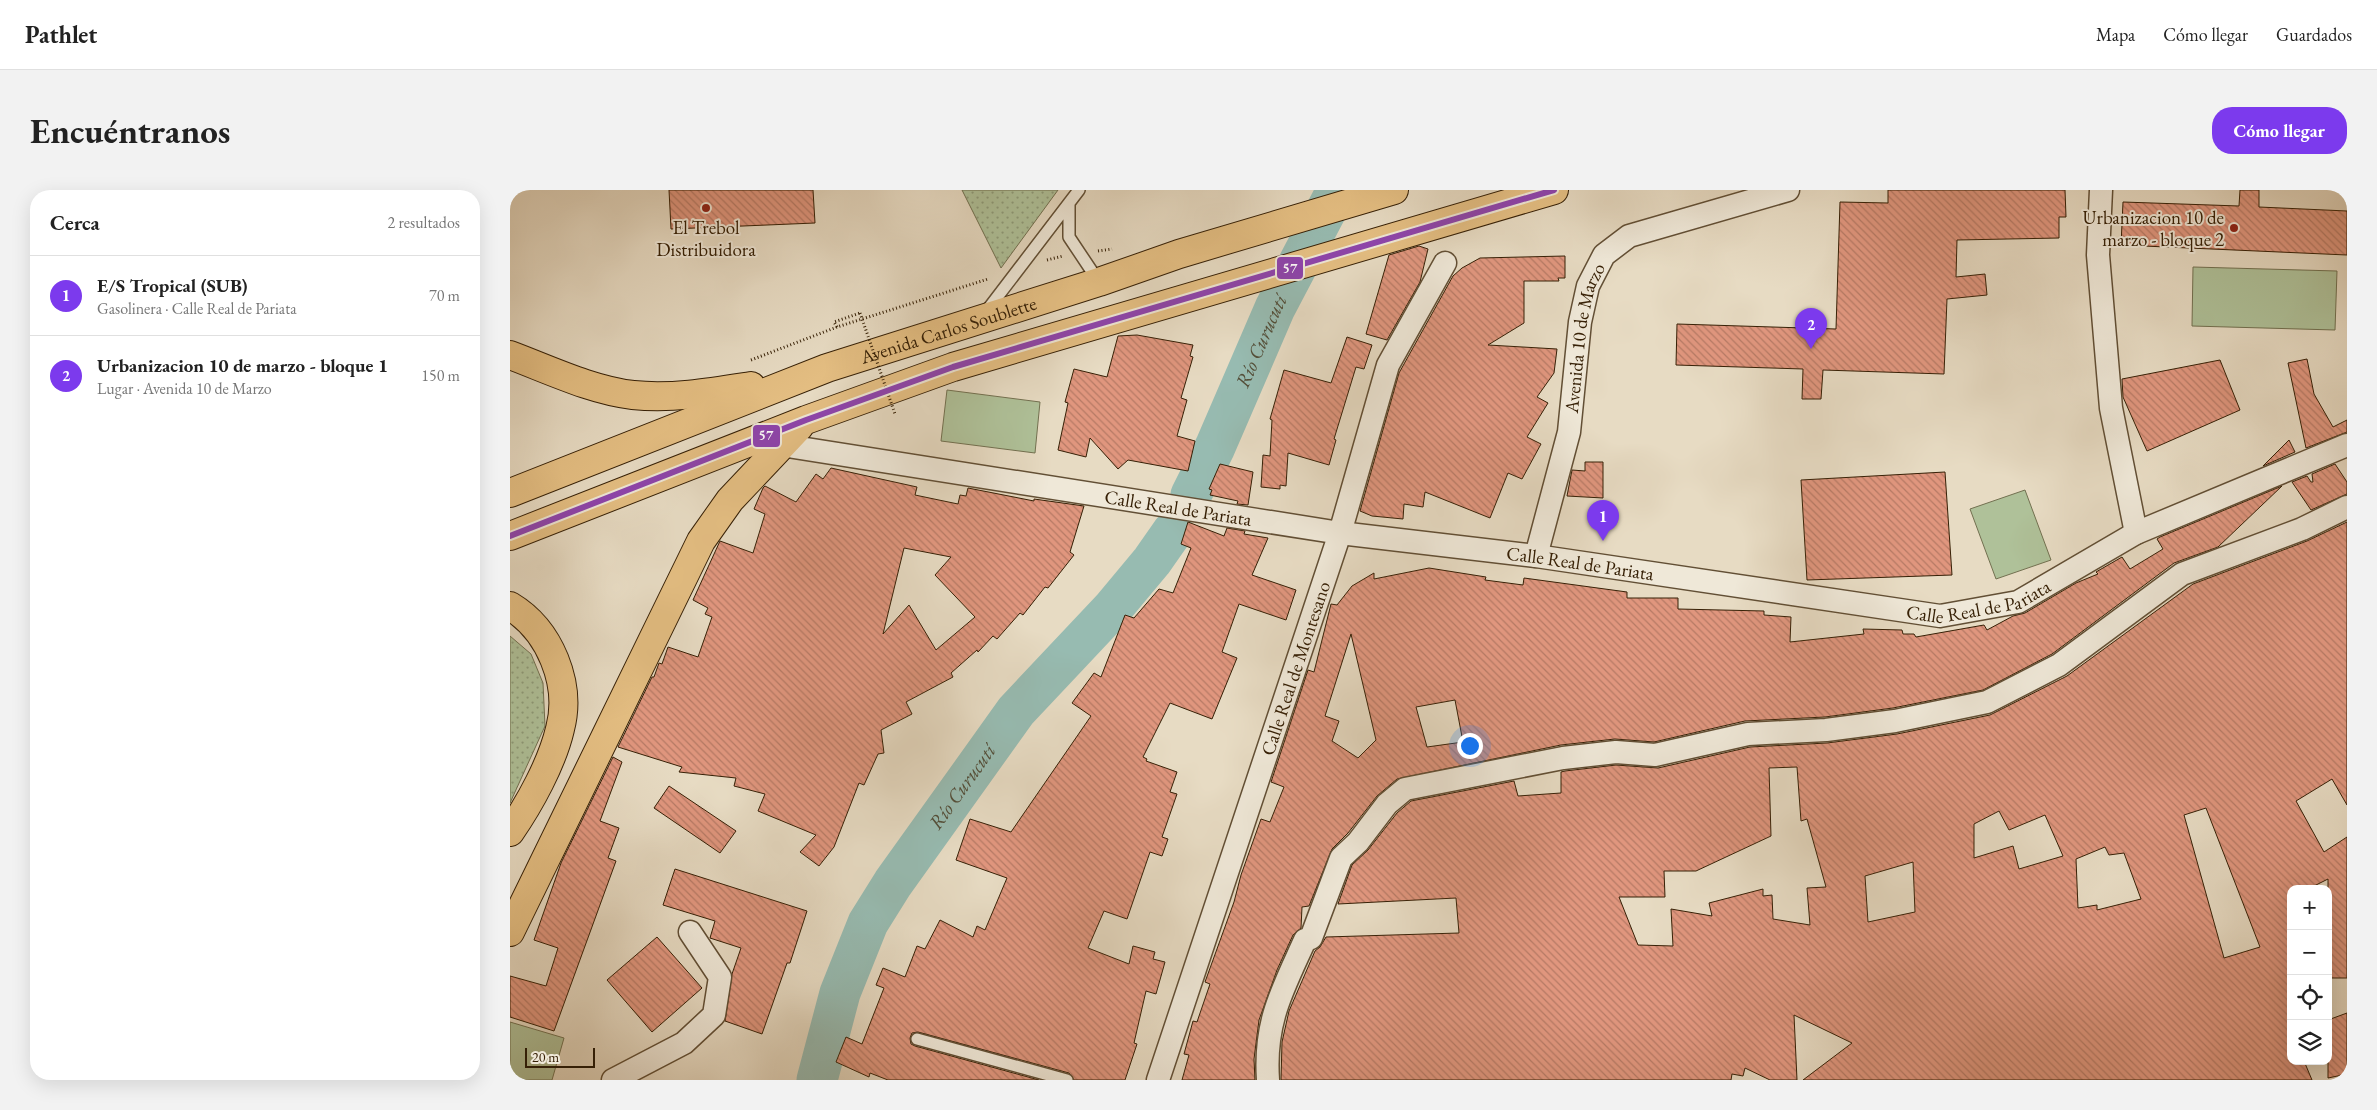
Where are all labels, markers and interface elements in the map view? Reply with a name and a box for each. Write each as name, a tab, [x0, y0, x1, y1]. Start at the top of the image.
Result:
text: Pathlet	[25, 19, 97, 50]
text: Mapa	[2096, 23, 2135, 46]
text: Cómo llegar	[2163, 23, 2248, 46]
text: Guardados	[2276, 23, 2352, 46]
button: Cómo llegar	[2212, 107, 2347, 154]
text: Encuéntranos	[30, 108, 230, 153]
marker: El Trebol Distribuidora	[700, 202, 712, 214]
place label: Urbanizacion 10 de marzo - bloque 2	[2083, 205, 2224, 252]
text: Cerca	[50, 209, 100, 236]
text: 2 resultados	[388, 212, 460, 233]
place label: El Trebol Distribuidora	[656, 215, 756, 262]
marker: Urbanizacion 10 de marzo - bloque 2	[2228, 222, 2240, 234]
line badge: 57	[1276, 256, 1304, 280]
street label: Avenida 10 de Marzo	[1559, 258, 1611, 415]
text: 57	[1283, 259, 1298, 277]
text: E/S Tropical (SUB)	[97, 273, 248, 298]
text: 1	[62, 285, 70, 306]
text: 70 m	[429, 285, 460, 306]
water label: Río Curucutí	[1229, 288, 1294, 392]
street label: Avenida Carlos Soublette	[856, 291, 1040, 370]
text: Gasolinera · Calle Real de Pariata	[97, 298, 297, 319]
pin: 2	[1795, 308, 1827, 349]
text: Urbanizacion 10 de marzo - bloque 1	[97, 353, 388, 378]
text: 2	[62, 365, 70, 386]
text: 150 m	[421, 365, 460, 386]
text: Lugar · Avenida 10 de Marzo	[97, 378, 272, 399]
line badge: 57	[752, 424, 781, 448]
text: 57	[759, 426, 774, 444]
street label: Calle Real de Pariata	[1103, 484, 1254, 532]
pin: 1	[1587, 500, 1619, 541]
street label: Calle Real de Pariata	[1505, 541, 1656, 586]
street label: Calle Real de Pariata	[1905, 574, 2055, 629]
street label: Calle Real de Montesano	[1255, 578, 1336, 759]
your location	[1457, 733, 1483, 759]
water label: Río Curucutí	[923, 737, 1002, 834]
map controls	[2287, 885, 2332, 1065]
button: +	[2287, 885, 2332, 930]
button: −	[2287, 930, 2332, 975]
button: locate	[2287, 975, 2332, 1020]
button: layers	[2287, 1020, 2332, 1065]
scale bar	[525, 1045, 595, 1068]
text: 20 m	[532, 1048, 559, 1066]

